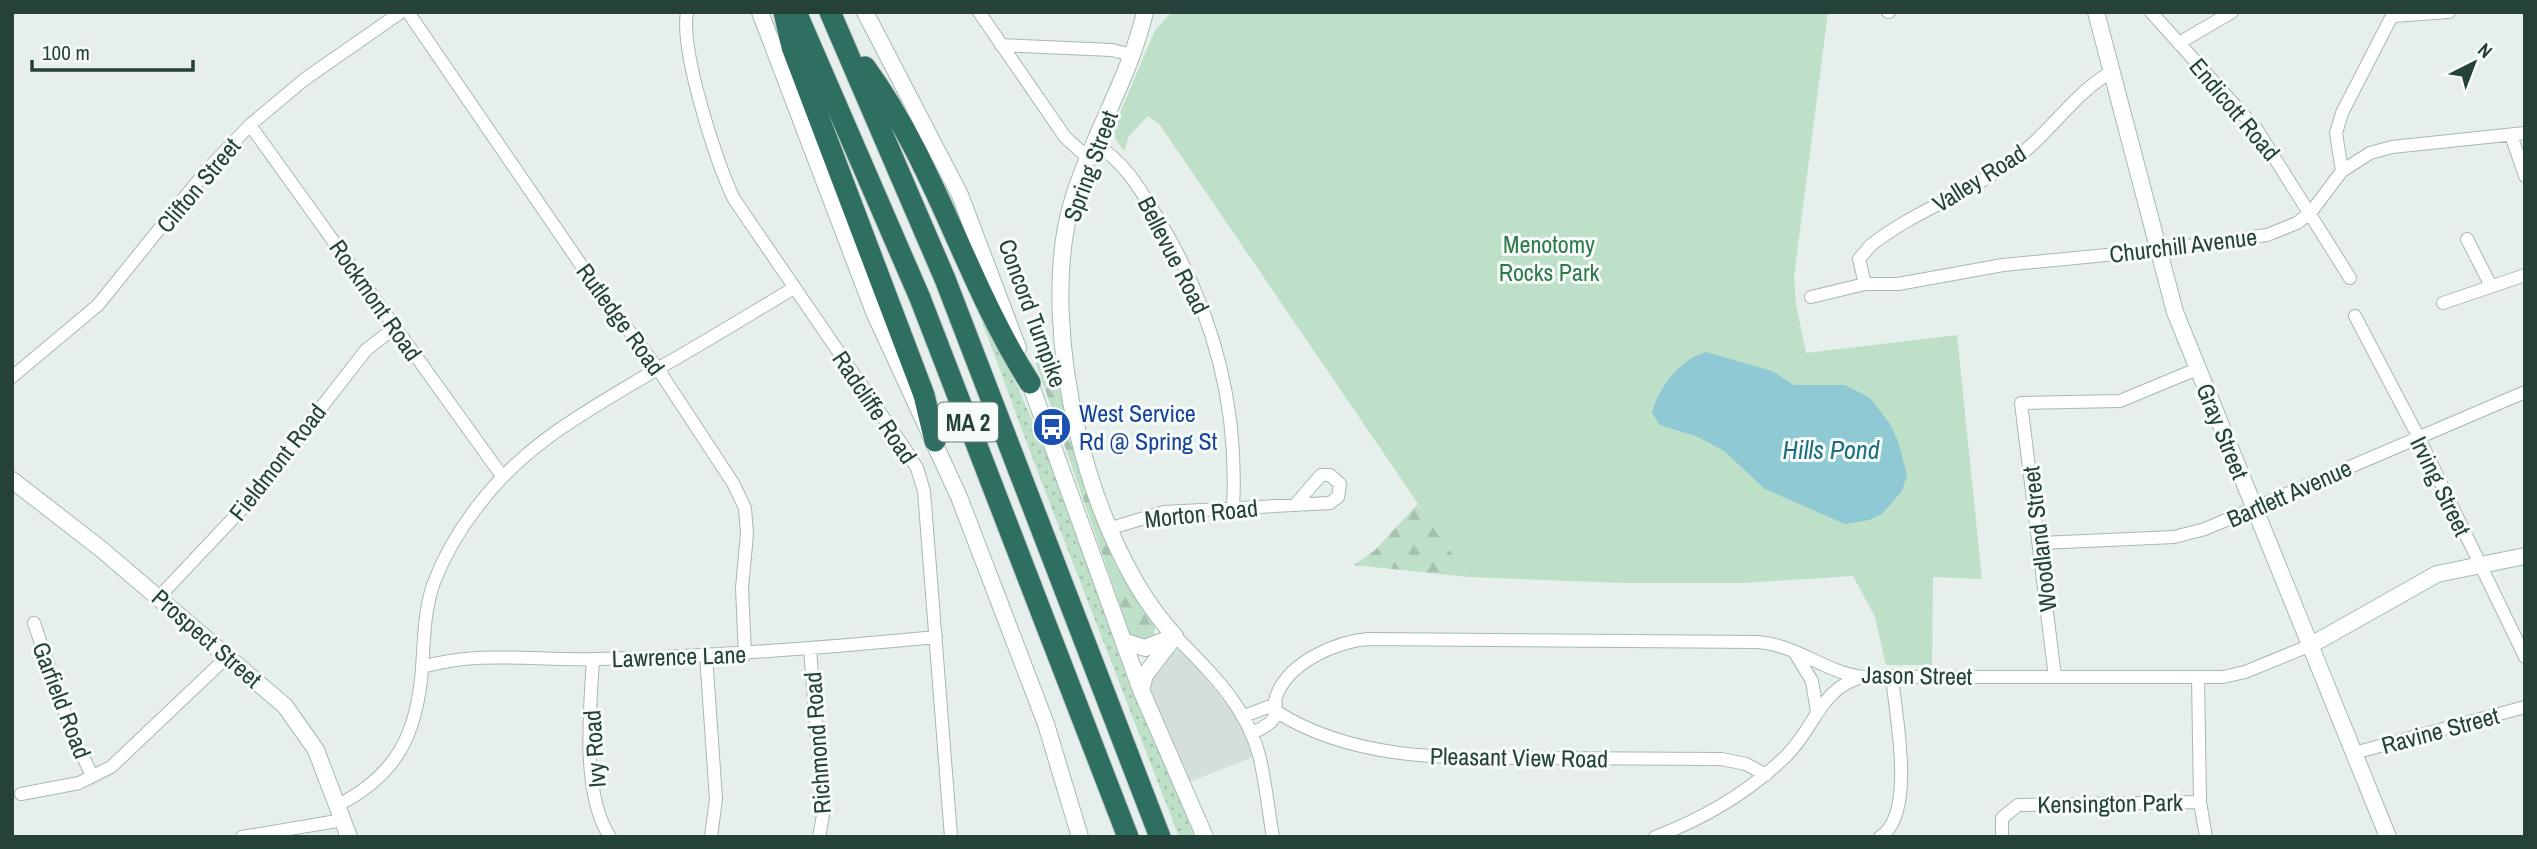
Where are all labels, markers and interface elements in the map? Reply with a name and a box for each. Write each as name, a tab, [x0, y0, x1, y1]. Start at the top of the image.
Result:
scale bar	[32, 28, 192, 72]
north arrow	[2439, 28, 2509, 98]
text: N	[2472, 37, 2498, 64]
text: 100 m	[42, 38, 90, 67]
street label: Endicott Road	[2183, 51, 2287, 167]
street label: Spring Street	[1055, 106, 1125, 226]
street label: Clifton Street	[149, 130, 248, 239]
street label: Valley Road	[1926, 137, 2032, 219]
street label: Bellevue Road	[1131, 191, 1217, 319]
street label: Churchill Avenue	[2107, 220, 2259, 270]
park label: Menotomy Rocks Park	[1499, 228, 1599, 288]
street label: Rockmont Road	[322, 233, 430, 367]
street label: Concord Turnpike	[991, 234, 1075, 392]
street label: Rutledge Road	[569, 256, 673, 382]
street label: Radcliffe Road	[825, 344, 925, 470]
street label: Gray Street	[2189, 378, 2257, 484]
street label: Fieldmont Road	[221, 397, 333, 527]
place label: West Service Rd @ Spring St	[1079, 397, 1218, 457]
road number: MA 2	[938, 402, 998, 442]
bus stop icon: West Service Rd @ Spring St	[1031, 406, 1073, 448]
street label: Irving Street	[2403, 431, 2479, 542]
water label: Hills Pond	[1782, 432, 1880, 467]
street label: Bartlett Avenue	[2222, 451, 2356, 535]
street label: Woodland Street	[2014, 464, 2064, 614]
street label: Morton Road	[1143, 491, 1259, 535]
street label: Prospect Street	[145, 581, 269, 695]
street label: Garfield Road	[25, 637, 99, 763]
street label: Lawrence Lane	[611, 638, 747, 674]
street label: Jason Street	[1861, 658, 1973, 692]
street label: Richmond Road	[796, 671, 838, 815]
street label: Ravine Street	[2378, 699, 2503, 761]
street label: Ivy Road	[575, 709, 613, 789]
street label: Pleasant View Road	[1430, 739, 1608, 775]
street label: Kensington Park	[2037, 786, 2183, 820]

